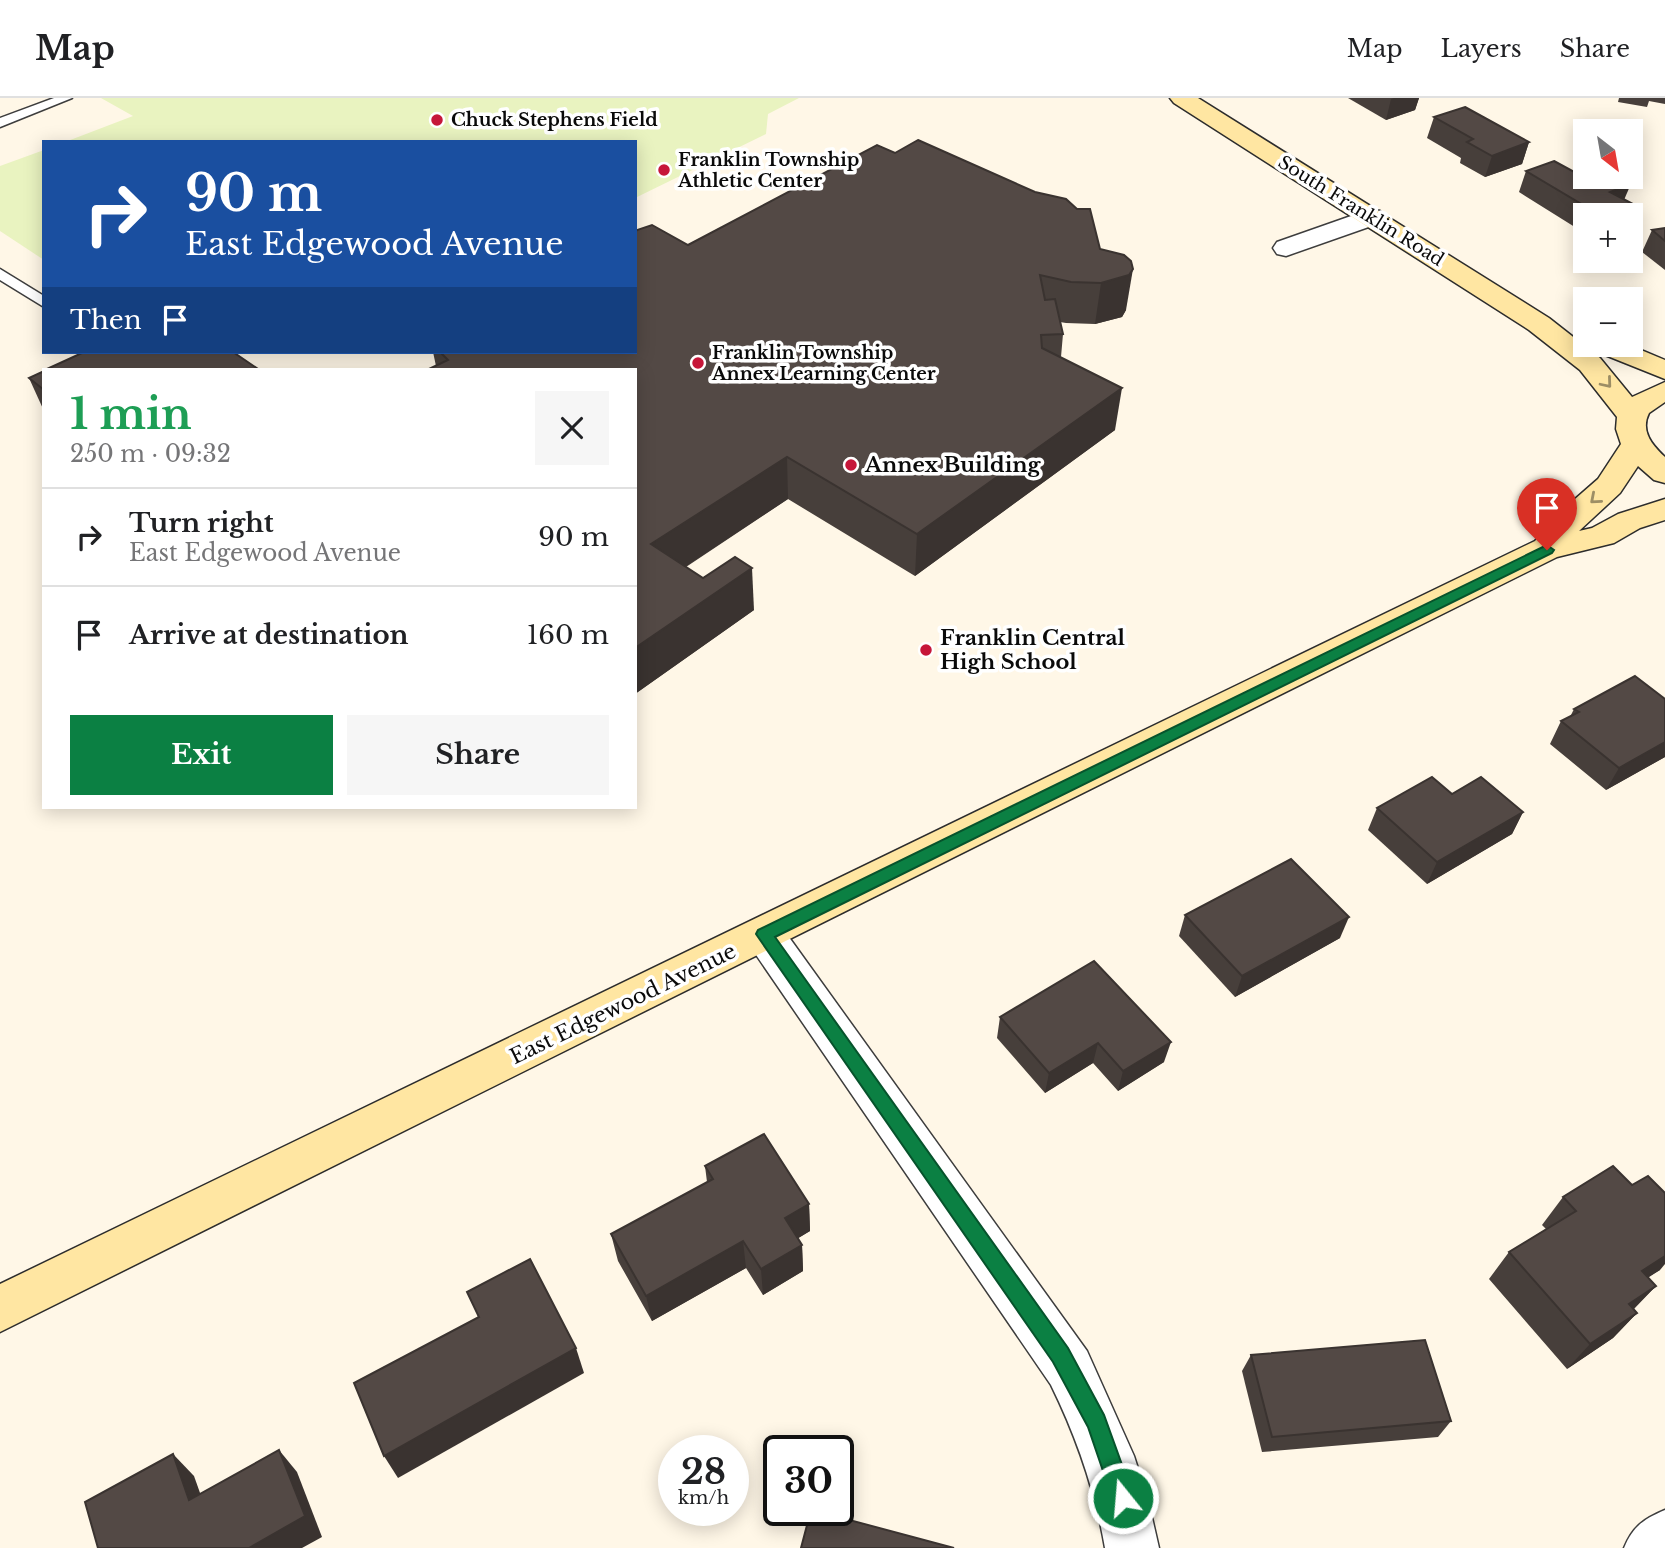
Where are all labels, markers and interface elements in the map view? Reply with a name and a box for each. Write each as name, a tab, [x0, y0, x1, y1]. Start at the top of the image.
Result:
text: Map	[35, 28, 115, 69]
text: Map	[1347, 34, 1403, 63]
text: Layers	[1441, 34, 1522, 63]
text: Share	[1560, 34, 1630, 63]
place label: Chuck Stephens Field	[451, 109, 658, 131]
marker: Chuck Stephens Field	[429, 112, 445, 128]
north arrow	[1573, 119, 1643, 189]
map controls	[1573, 119, 1643, 357]
place label: Franklin Township Athletic Center	[677, 149, 859, 192]
street label: South Franklin Road	[1274, 151, 1448, 271]
marker: Franklin Township Athletic Center	[656, 162, 672, 178]
text: 90 m	[185, 163, 322, 224]
icon: right	[70, 168, 161, 259]
button: +	[1573, 203, 1643, 273]
text: East Edgewood Avenue	[185, 224, 563, 264]
button: −	[1573, 287, 1643, 357]
icon: arrive	[156, 301, 194, 339]
text: Then	[70, 304, 142, 336]
place label: Franklin Township Annex Learning Center	[711, 342, 936, 385]
marker: Franklin Township Annex Learning Center	[690, 355, 706, 371]
one-way arrow	[1598, 376, 1611, 388]
text: 1 min	[70, 388, 192, 440]
button: close	[535, 391, 609, 465]
text: 250 m · 09:32	[70, 440, 231, 468]
place label: Annex Building	[864, 452, 1041, 478]
marker: Annex Building	[843, 457, 859, 473]
pin	[1517, 478, 1577, 550]
icon: arrive	[1528, 489, 1566, 527]
one-way arrow	[1591, 491, 1604, 503]
text: Turn right	[129, 507, 274, 539]
icon: right	[70, 518, 108, 556]
text: 90 m	[538, 521, 609, 553]
text: East Edgewood Avenue	[129, 539, 401, 567]
icon: arrive	[70, 616, 108, 654]
text: Arrive at destination	[129, 619, 409, 651]
text: 160 m	[527, 619, 609, 651]
place label: Franklin Central High School	[940, 625, 1125, 675]
marker: Franklin Central High School	[918, 642, 934, 658]
button: Exit	[70, 715, 333, 795]
button: Share	[347, 715, 609, 795]
street label: East Edgewood Avenue	[506, 938, 740, 1070]
speed limit sign: 30	[763, 1435, 854, 1526]
text: 28	[681, 1450, 726, 1493]
position arrow	[1086, 1461, 1160, 1535]
text: km/h	[678, 1487, 729, 1509]

